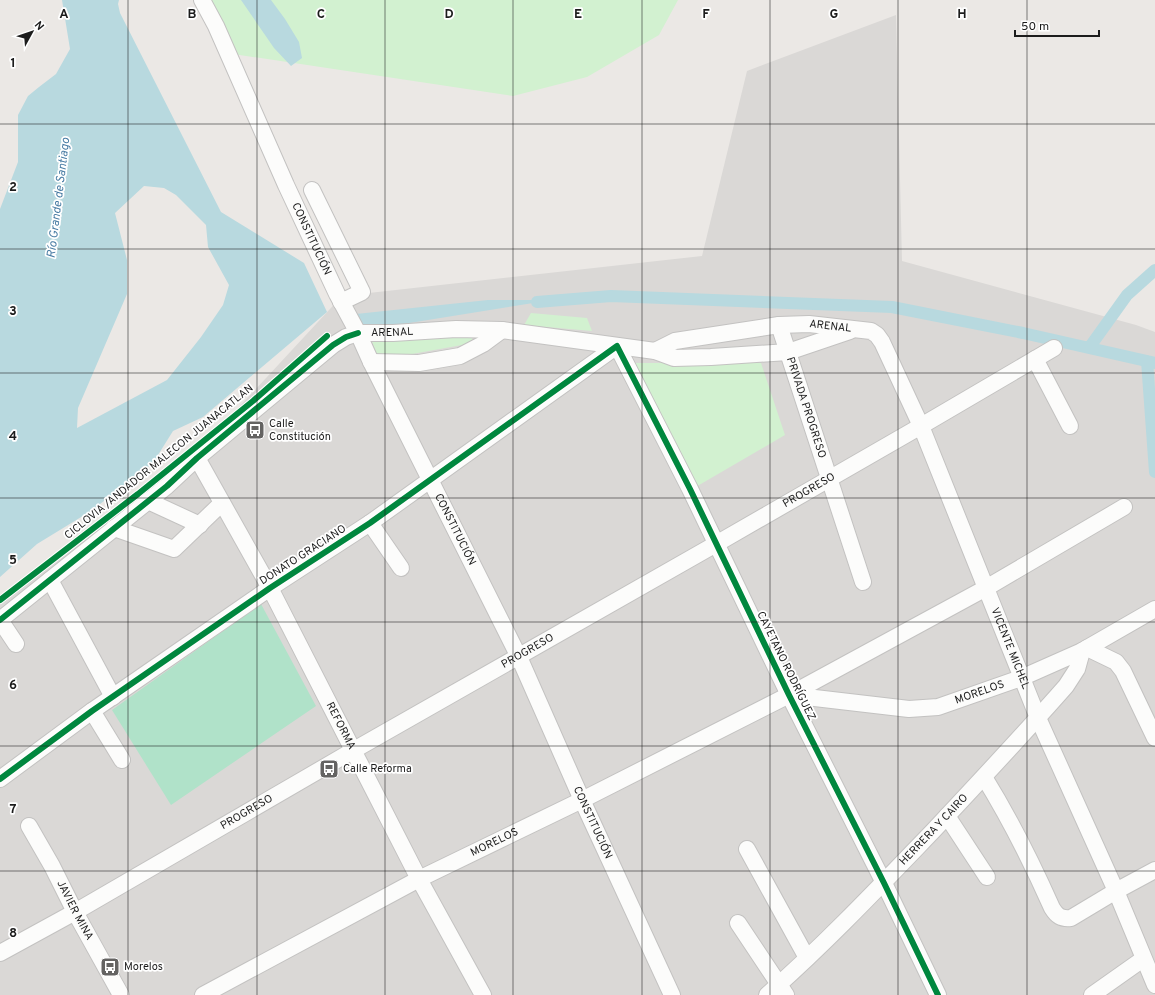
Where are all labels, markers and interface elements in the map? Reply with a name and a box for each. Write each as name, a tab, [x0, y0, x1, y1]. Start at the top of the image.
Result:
text: A	[59, 7, 69, 23]
text: B	[188, 7, 197, 23]
text: C	[317, 7, 325, 23]
text: D	[444, 7, 454, 23]
text: E	[574, 7, 582, 23]
text: F	[702, 7, 710, 23]
text: G	[830, 7, 839, 23]
text: H	[957, 7, 967, 23]
north arrow	[12, 12, 52, 52]
scale bar	[1015, 12, 1099, 38]
text: N	[31, 19, 47, 34]
text: 50 m	[1021, 19, 1049, 35]
text: 1	[10, 56, 16, 72]
water label: Río Grande de Santiago	[44, 136, 74, 259]
text: 2	[9, 180, 17, 196]
street label: CONSTITUCIÓN	[288, 201, 334, 278]
text: 3	[9, 304, 17, 320]
street label: ARENAL	[809, 317, 852, 336]
street label: ARENAL	[371, 325, 414, 340]
street label: PRIVADA PROGRESO	[783, 355, 829, 460]
street label: CICLOVIA /ANDADOR MALECON JUANACATLAN	[62, 381, 256, 543]
place label: Calle Constitución	[269, 417, 331, 444]
bus stop icon: Calle Constitución	[244, 419, 266, 441]
text: 4	[9, 429, 17, 445]
street label: PROGRESO	[780, 470, 838, 511]
street label: CONSTITUCIÓN	[431, 491, 479, 568]
street label: DONATO GRACIANO	[257, 522, 349, 588]
text: 5	[9, 553, 17, 569]
street label: VICENTE MICHEL	[988, 606, 1033, 691]
street label: CAYETANO RODRÍGUEZ	[753, 609, 819, 723]
street label: PROGRESO	[499, 631, 557, 672]
street label: MORELOS	[953, 677, 1006, 708]
text: 6	[9, 678, 17, 694]
street label: REFORMA	[323, 700, 359, 752]
bus stop icon: Calle Reforma	[318, 758, 340, 780]
place label: Calle Reforma	[343, 762, 412, 776]
street label: CONSTITUCIÓN	[570, 784, 615, 861]
street label: HERRERA Y CAIRO	[897, 791, 971, 868]
street label: PROGRESO	[218, 792, 275, 833]
text: 7	[10, 802, 17, 818]
street label: MORELOS	[468, 825, 521, 860]
street label: JAVIER MINA	[53, 878, 96, 943]
text: 8	[9, 926, 17, 942]
bus stop icon: Morelos	[99, 956, 121, 978]
place label: Morelos	[124, 960, 163, 974]

